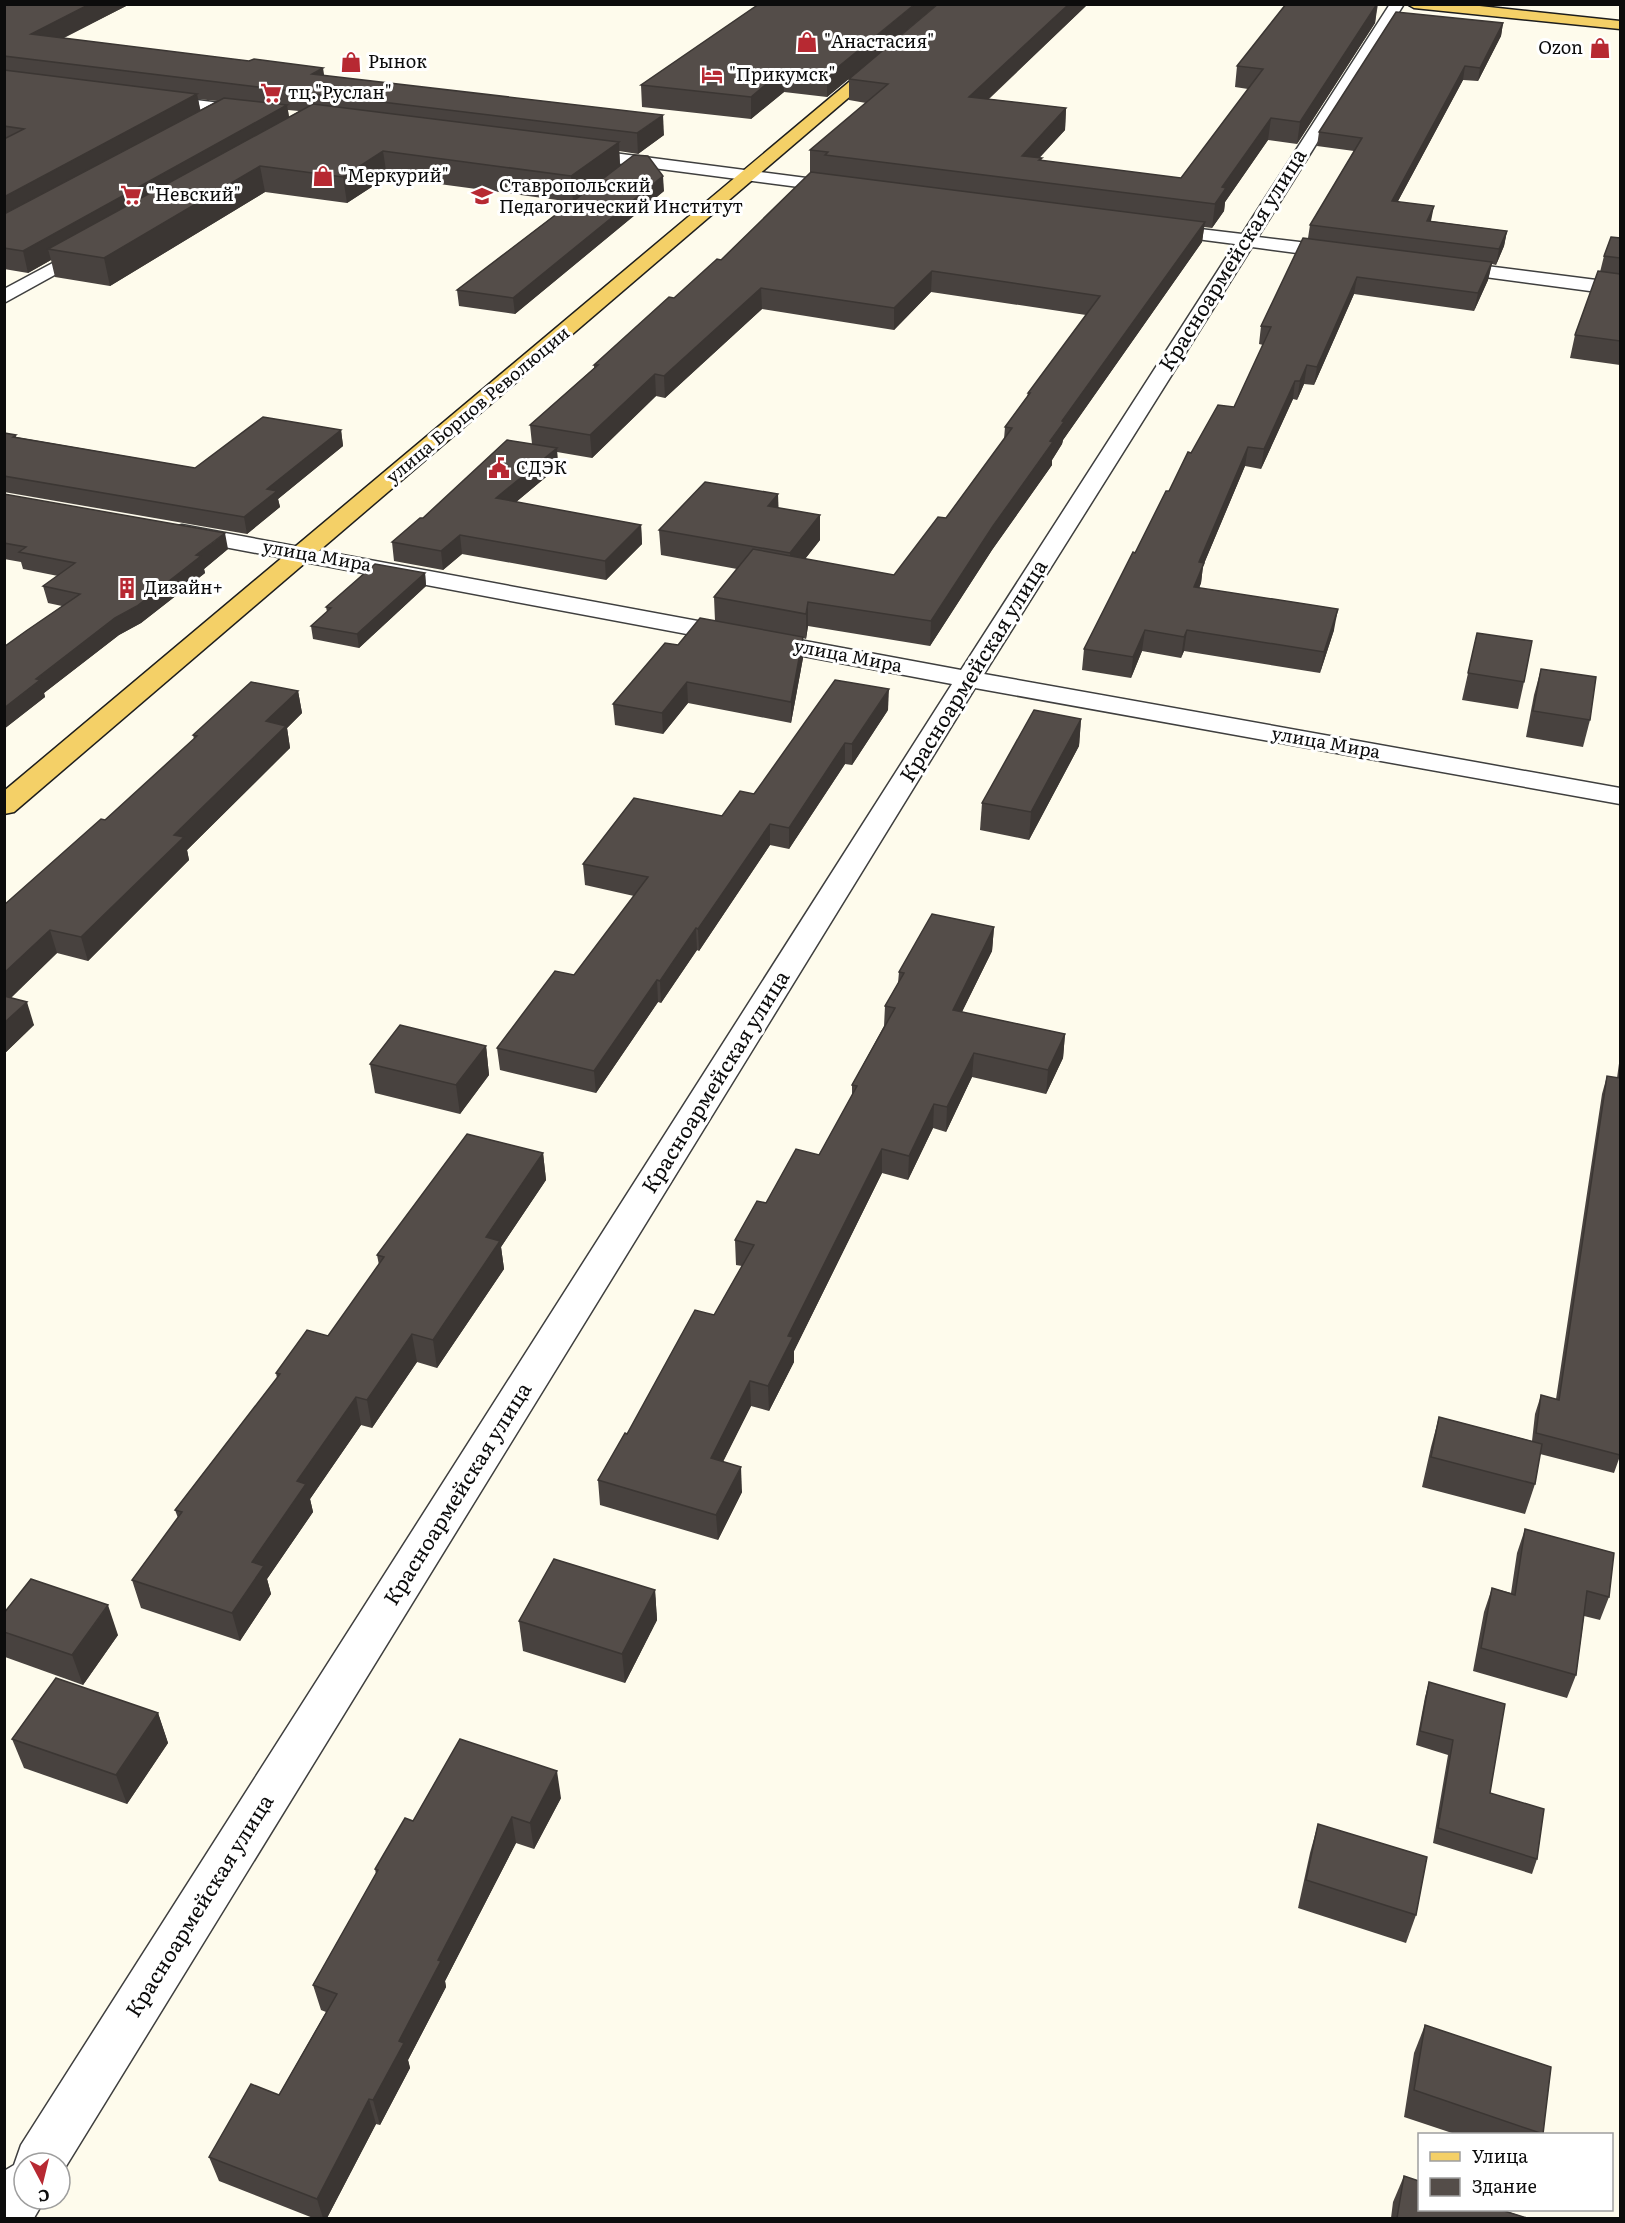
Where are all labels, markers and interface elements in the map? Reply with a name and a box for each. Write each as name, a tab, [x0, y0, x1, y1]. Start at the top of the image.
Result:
place label: "Анастасия"	[824, 27, 934, 54]
shop icon: "Анастасия"	[795, 30, 819, 54]
place label: Ozon	[1538, 33, 1583, 60]
shop icon: Ozon	[1588, 36, 1612, 60]
place label: Рынок	[368, 47, 427, 74]
shop icon: Рынок	[339, 50, 363, 74]
place label: "Прикумск"	[729, 60, 835, 87]
hotel icon: "Прикумск"	[700, 63, 724, 87]
place label: тц."Руслан"	[288, 78, 392, 105]
supermarket icon: тц."Руслан"	[259, 81, 283, 105]
street label: Красноармейская улица	[1149, 141, 1313, 376]
place label: "Меркурий"	[340, 161, 449, 188]
shop icon: "Меркурий"	[311, 164, 335, 188]
place label: Ставропольский Педагогический Институт	[499, 171, 743, 219]
place label: "Невский"	[148, 180, 241, 207]
supermarket icon: "Невский"	[119, 183, 143, 207]
school or university icon: Ставропольский Педагогический Институт	[470, 184, 494, 208]
street label: улица Борцов Революции	[379, 319, 575, 489]
place label: СДЭК	[516, 453, 567, 480]
public building icon: СДЭК	[487, 456, 511, 480]
street label: улица Мира	[261, 532, 374, 577]
street label: Красноармейская улица	[890, 552, 1054, 787]
place label: Дизайн+	[144, 573, 223, 600]
building icon: Дизайн+	[115, 576, 139, 600]
street label: улица Мира	[792, 631, 905, 678]
street label: улица Мира	[1270, 719, 1383, 764]
street label: Красноармейская улица	[632, 963, 796, 1198]
street label: Красноармейская улица	[374, 1375, 538, 1610]
street label: Красноармейская улица	[116, 1787, 280, 2022]
legend	[1418, 2133, 1613, 2211]
text: Улица	[1472, 2142, 1528, 2169]
north arrow	[12, 2151, 72, 2211]
text: Здание	[1472, 2172, 1537, 2199]
text: С	[37, 2184, 51, 2209]

